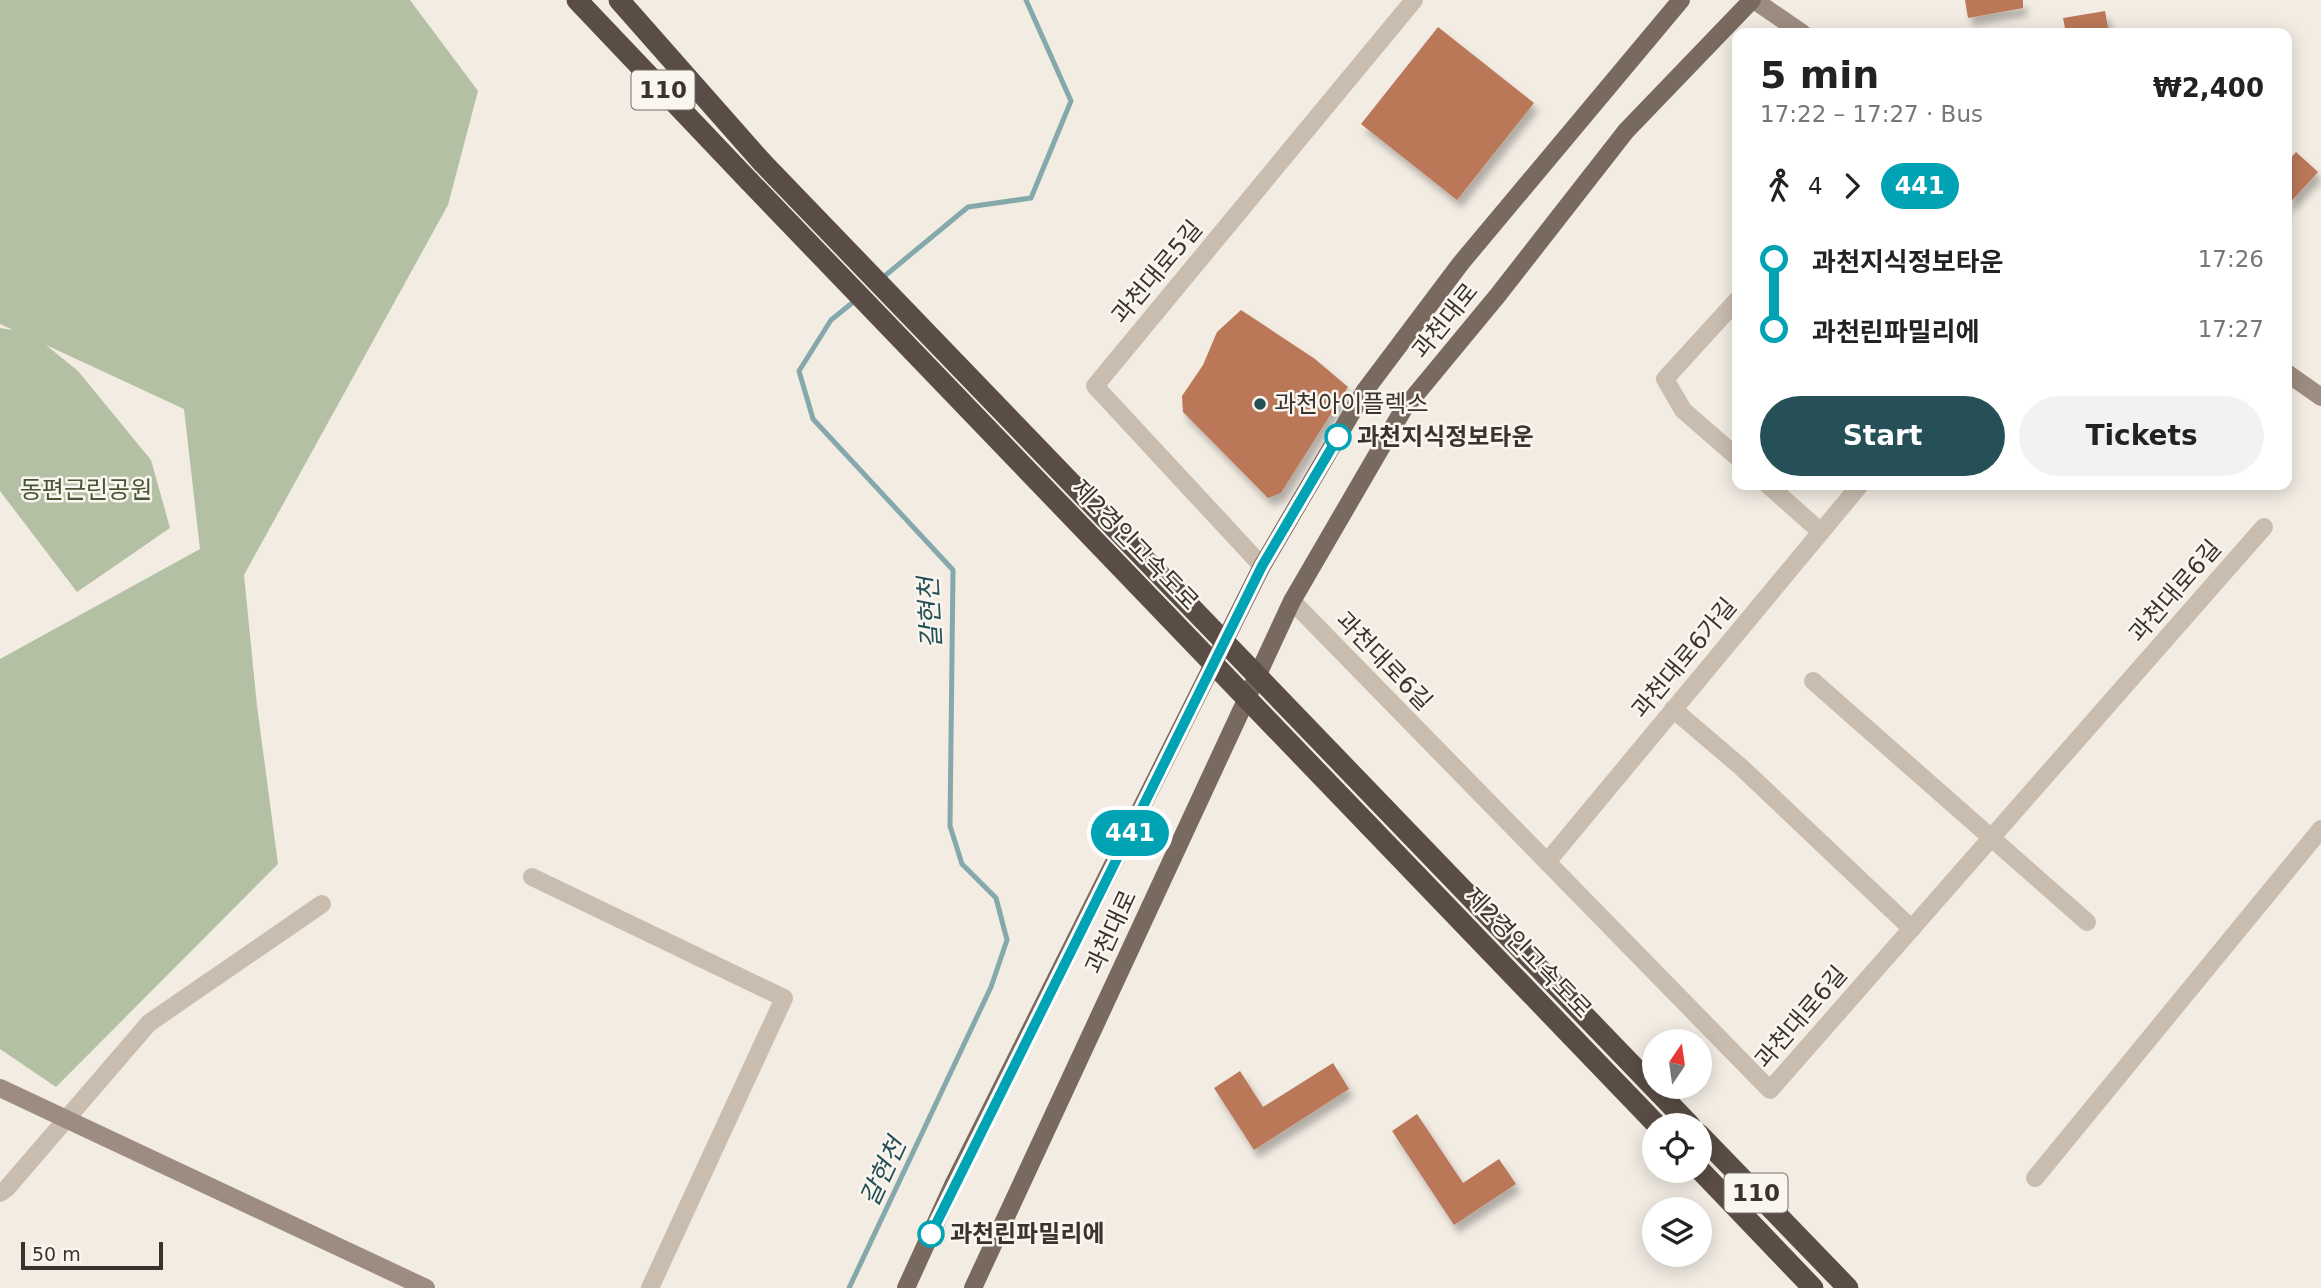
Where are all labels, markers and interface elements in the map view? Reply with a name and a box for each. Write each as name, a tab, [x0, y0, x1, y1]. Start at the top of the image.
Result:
text: 5 min	[1760, 53, 1879, 97]
road number: 110	[632, 71, 694, 110]
text: ₩2,400	[2153, 73, 2264, 103]
text: 17:22 – 17:27 · Bus	[1760, 101, 1983, 127]
icon: walk	[1760, 167, 1798, 205]
icon: forward	[1833, 167, 1871, 205]
text: 441	[1895, 172, 1945, 200]
text: 4	[1808, 173, 1823, 199]
street label: 과천대로5길	[1106, 215, 1208, 329]
text: 17:26	[2198, 246, 2264, 272]
text: 과천지식정보타운	[1812, 247, 2003, 277]
street label: 과천대로	[1406, 278, 1484, 364]
text: 17:27	[2198, 316, 2264, 342]
text: 과천린파밀리에	[1812, 317, 1979, 347]
place label: 과천아이플렉스	[1274, 390, 1429, 418]
marker: 과천아이플렉스	[1252, 396, 1268, 412]
button: Start	[1760, 396, 2005, 476]
button: Tickets	[2019, 396, 2264, 476]
place label: 과천지식정보타운	[1357, 423, 1534, 451]
marker: 과천지식정보타운	[1325, 424, 1351, 450]
street label: 제2경인고속도로	[1066, 474, 1204, 616]
park label: 동편근린공원	[20, 476, 152, 504]
street label: 과천대로6길	[2123, 534, 2227, 648]
water label: 갈현천	[913, 573, 947, 650]
street label: 과천대로6가길	[1626, 592, 1742, 724]
street label: 과천대로6길	[1330, 606, 1438, 716]
line badge: 441	[1090, 810, 1170, 856]
text: 441	[1105, 819, 1155, 847]
street label: 제2경인고속도로	[1459, 882, 1597, 1024]
street label: 과천대로	[1080, 886, 1142, 978]
street label: 과천대로6길	[1749, 960, 1853, 1074]
north arrow	[1642, 1029, 1712, 1099]
map controls	[1642, 1029, 1712, 1267]
button: locate	[1642, 1113, 1712, 1183]
water label: 갈현천	[854, 1130, 913, 1211]
road number: 110	[1724, 1174, 1788, 1212]
button: layers	[1642, 1197, 1712, 1267]
place label: 과천린파밀리에	[950, 1220, 1105, 1248]
marker: 과천린파밀리에	[918, 1221, 944, 1247]
scale bar	[21, 1239, 163, 1271]
text: 50 m	[32, 1243, 81, 1265]

